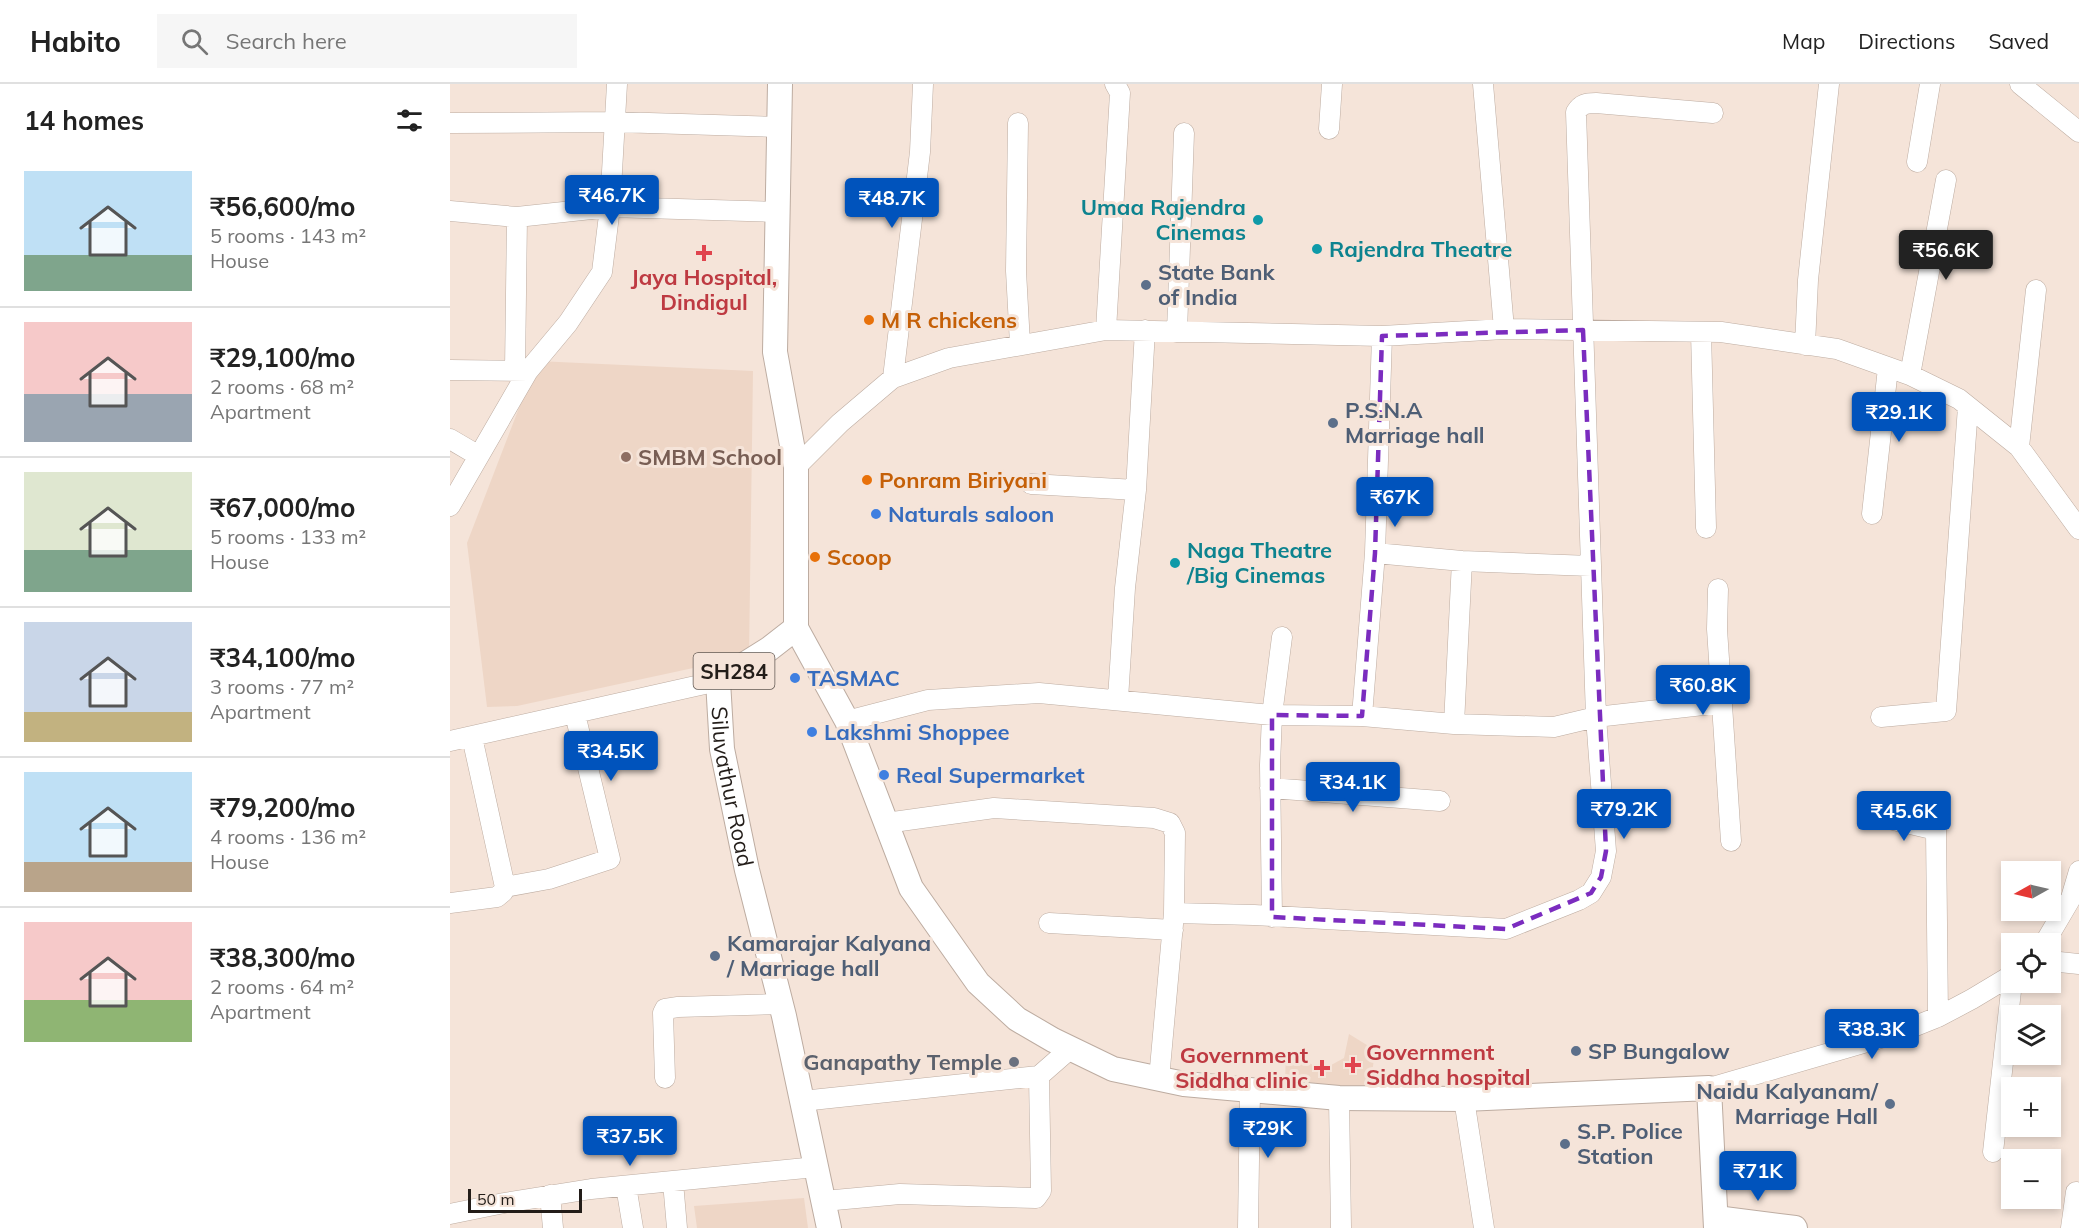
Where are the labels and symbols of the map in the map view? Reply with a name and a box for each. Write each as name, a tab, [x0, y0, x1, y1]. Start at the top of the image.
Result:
pin: ₹46.7K	[563, 175, 661, 226]
pin: ₹48.7K	[843, 178, 941, 229]
place label: Umaa Rajendra Cinemas	[1081, 193, 1246, 246]
marker: Umaa Rajendra Cinemas	[1251, 213, 1265, 227]
pin: ₹56.6K	[1897, 230, 1995, 281]
place label: Rajendra Theatre	[1329, 235, 1512, 263]
marker: Rajendra Theatre	[1310, 242, 1324, 256]
marker: Jaya Hospital, Dindigul	[695, 244, 713, 262]
place label: State Bank of India	[1158, 258, 1275, 311]
place label: Jaya Hospital, Dindigul	[631, 263, 777, 316]
marker: State Bank of India	[1139, 278, 1153, 292]
place label: M R chickens	[881, 306, 1017, 334]
marker: M R chickens	[862, 313, 876, 327]
pin: ₹29.1K	[1850, 392, 1948, 443]
place label: P.S.N.A Marriage hall	[1345, 396, 1485, 449]
marker: P.S.N.A Marriage hall	[1326, 416, 1340, 430]
place label: SMBM School	[638, 443, 782, 471]
marker: SMBM School	[619, 450, 633, 464]
place label: Ponram Biriyani	[879, 466, 1047, 494]
marker: Ponram Biriyani	[860, 473, 874, 487]
pin: ₹67K	[1359, 477, 1431, 528]
place label: Naturals saloon	[888, 500, 1054, 528]
marker: Naturals saloon	[869, 507, 883, 521]
place label: Naga Theatre /Big Cinemas	[1186, 536, 1332, 589]
place label: Scoop	[827, 543, 892, 571]
marker: Scoop	[808, 550, 822, 564]
marker: Naga Theatre /Big Cinemas	[1168, 556, 1182, 570]
road number: SH284	[694, 653, 774, 689]
place label: TASMAC	[807, 664, 900, 692]
pin: ₹60.8K	[1654, 665, 1752, 716]
marker: TASMAC	[788, 671, 802, 685]
street label: Siluvathur Road	[706, 705, 760, 869]
place label: Lakshmi Shoppee	[824, 718, 1010, 746]
marker: Lakshmi Shoppee	[805, 725, 819, 739]
pin: ₹34.5K	[562, 731, 660, 782]
place label: Real Supermarket	[896, 761, 1085, 789]
pin: ₹34.1K	[1304, 762, 1402, 813]
marker: Real Supermarket	[877, 768, 891, 782]
pin: ₹79.2K	[1575, 789, 1673, 840]
pin: ₹45.6K	[1855, 791, 1953, 842]
north arrow	[2001, 861, 2061, 921]
place label: Kamarajar Kalyana / Marriage hall	[726, 929, 931, 982]
marker: Kamarajar Kalyana / Marriage hall	[708, 949, 722, 963]
pin: ₹38.3K	[1823, 1009, 1921, 1060]
place label: SP Bungalow	[1588, 1037, 1730, 1065]
place label: Government Siddha hospital	[1366, 1038, 1531, 1091]
place label: Government Siddha clinic	[1175, 1041, 1308, 1094]
marker: SP Bungalow	[1569, 1044, 1583, 1058]
place label: Ganapathy Temple	[803, 1048, 1002, 1076]
marker: Ganapathy Temple	[1007, 1055, 1021, 1069]
marker: Government Siddha hospital	[1344, 1056, 1362, 1074]
marker: Government Siddha clinic	[1313, 1059, 1331, 1077]
place label: Naidu Kalyanam/ Marriage Hall	[1696, 1077, 1879, 1130]
marker: Naidu Kalyanam/ Marriage Hall	[1883, 1097, 1897, 1111]
pin: ₹29K	[1232, 1108, 1304, 1159]
pin: ₹37.5K	[581, 1116, 679, 1167]
place label: S.P. Police Station	[1577, 1117, 1683, 1170]
marker: S.P. Police Station	[1558, 1137, 1572, 1151]
pin: ₹71K	[1722, 1151, 1794, 1202]
scale bar	[468, 1186, 582, 1214]

